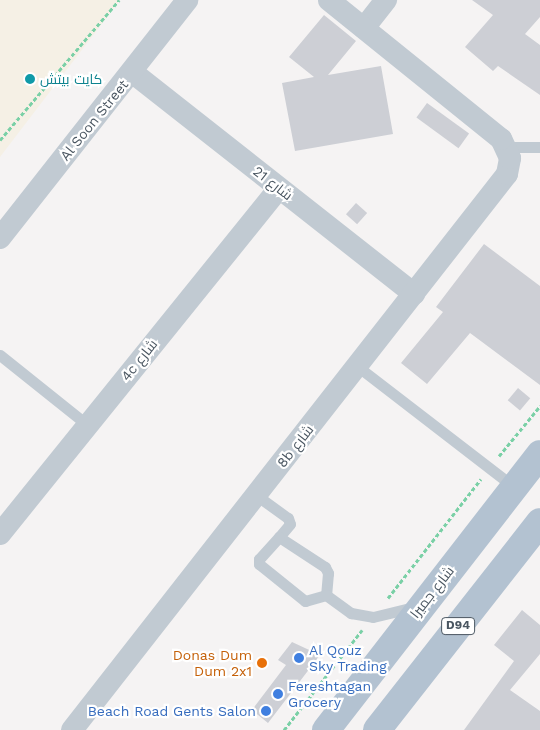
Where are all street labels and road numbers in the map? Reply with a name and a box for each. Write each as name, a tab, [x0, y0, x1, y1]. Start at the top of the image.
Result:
street label: Al Soon Street	[56, 76, 132, 164]
street label: شارع 21	[250, 162, 296, 204]
street label: 4c شارع	[117, 336, 161, 384]
street label: 8b شارع	[273, 421, 317, 471]
street label: شارع جميرا	[407, 563, 457, 621]
road number: D94	[440, 616, 476, 636]

